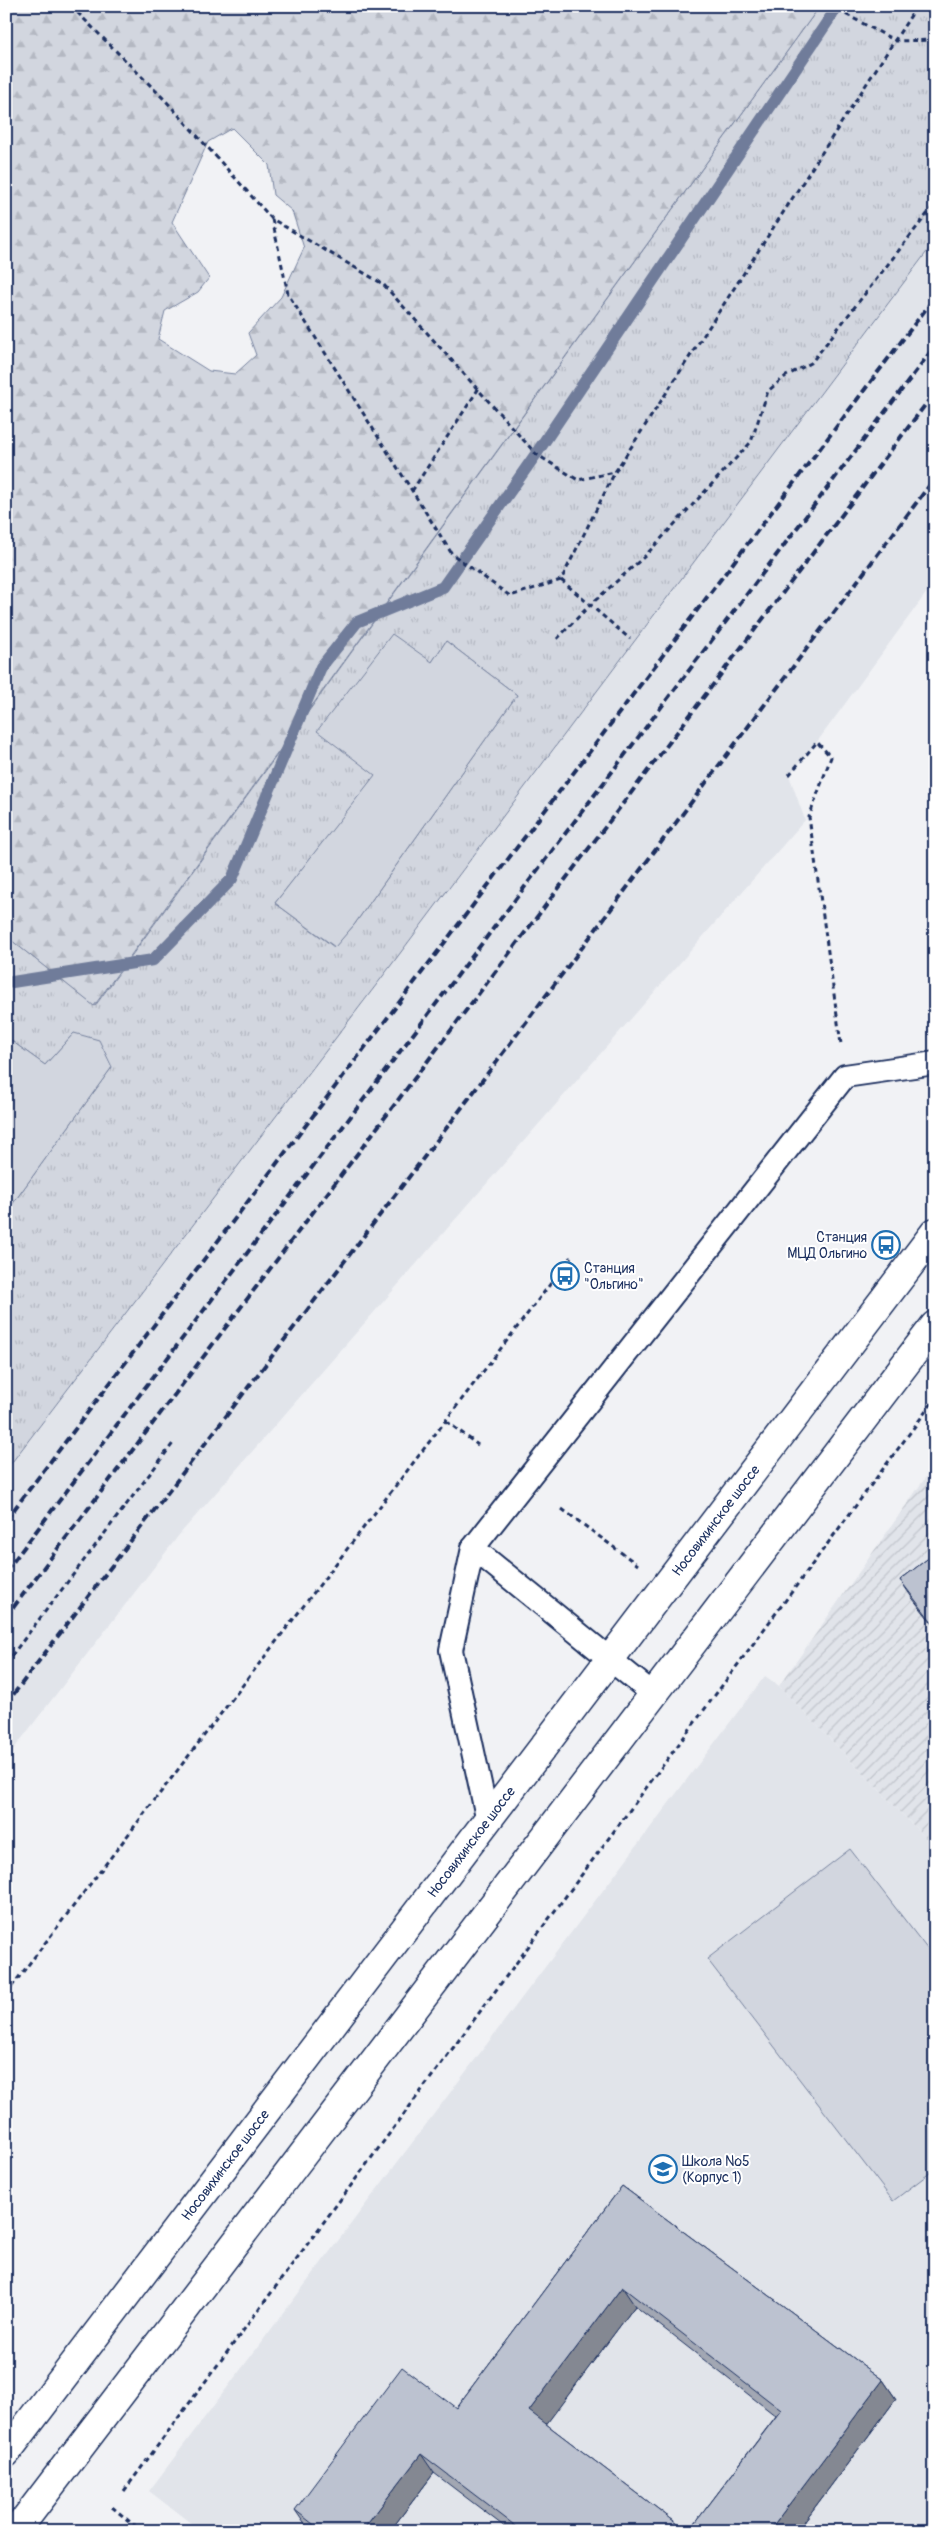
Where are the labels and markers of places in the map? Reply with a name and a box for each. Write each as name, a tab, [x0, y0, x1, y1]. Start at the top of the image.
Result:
place label: Станция МЦД Ольгино	[787, 1229, 867, 1262]
bus stop icon: Станция МЦД Ольгино	[871, 1230, 901, 1260]
place label: Станция "Ольгино"	[584, 1260, 644, 1293]
bus stop icon: Станция "Ольгино"	[550, 1261, 580, 1291]
place label: Школа №5 (Корпус 1)	[682, 2153, 750, 2186]
school or university icon: Школа №5 (Корпус 1)	[648, 2154, 678, 2184]

